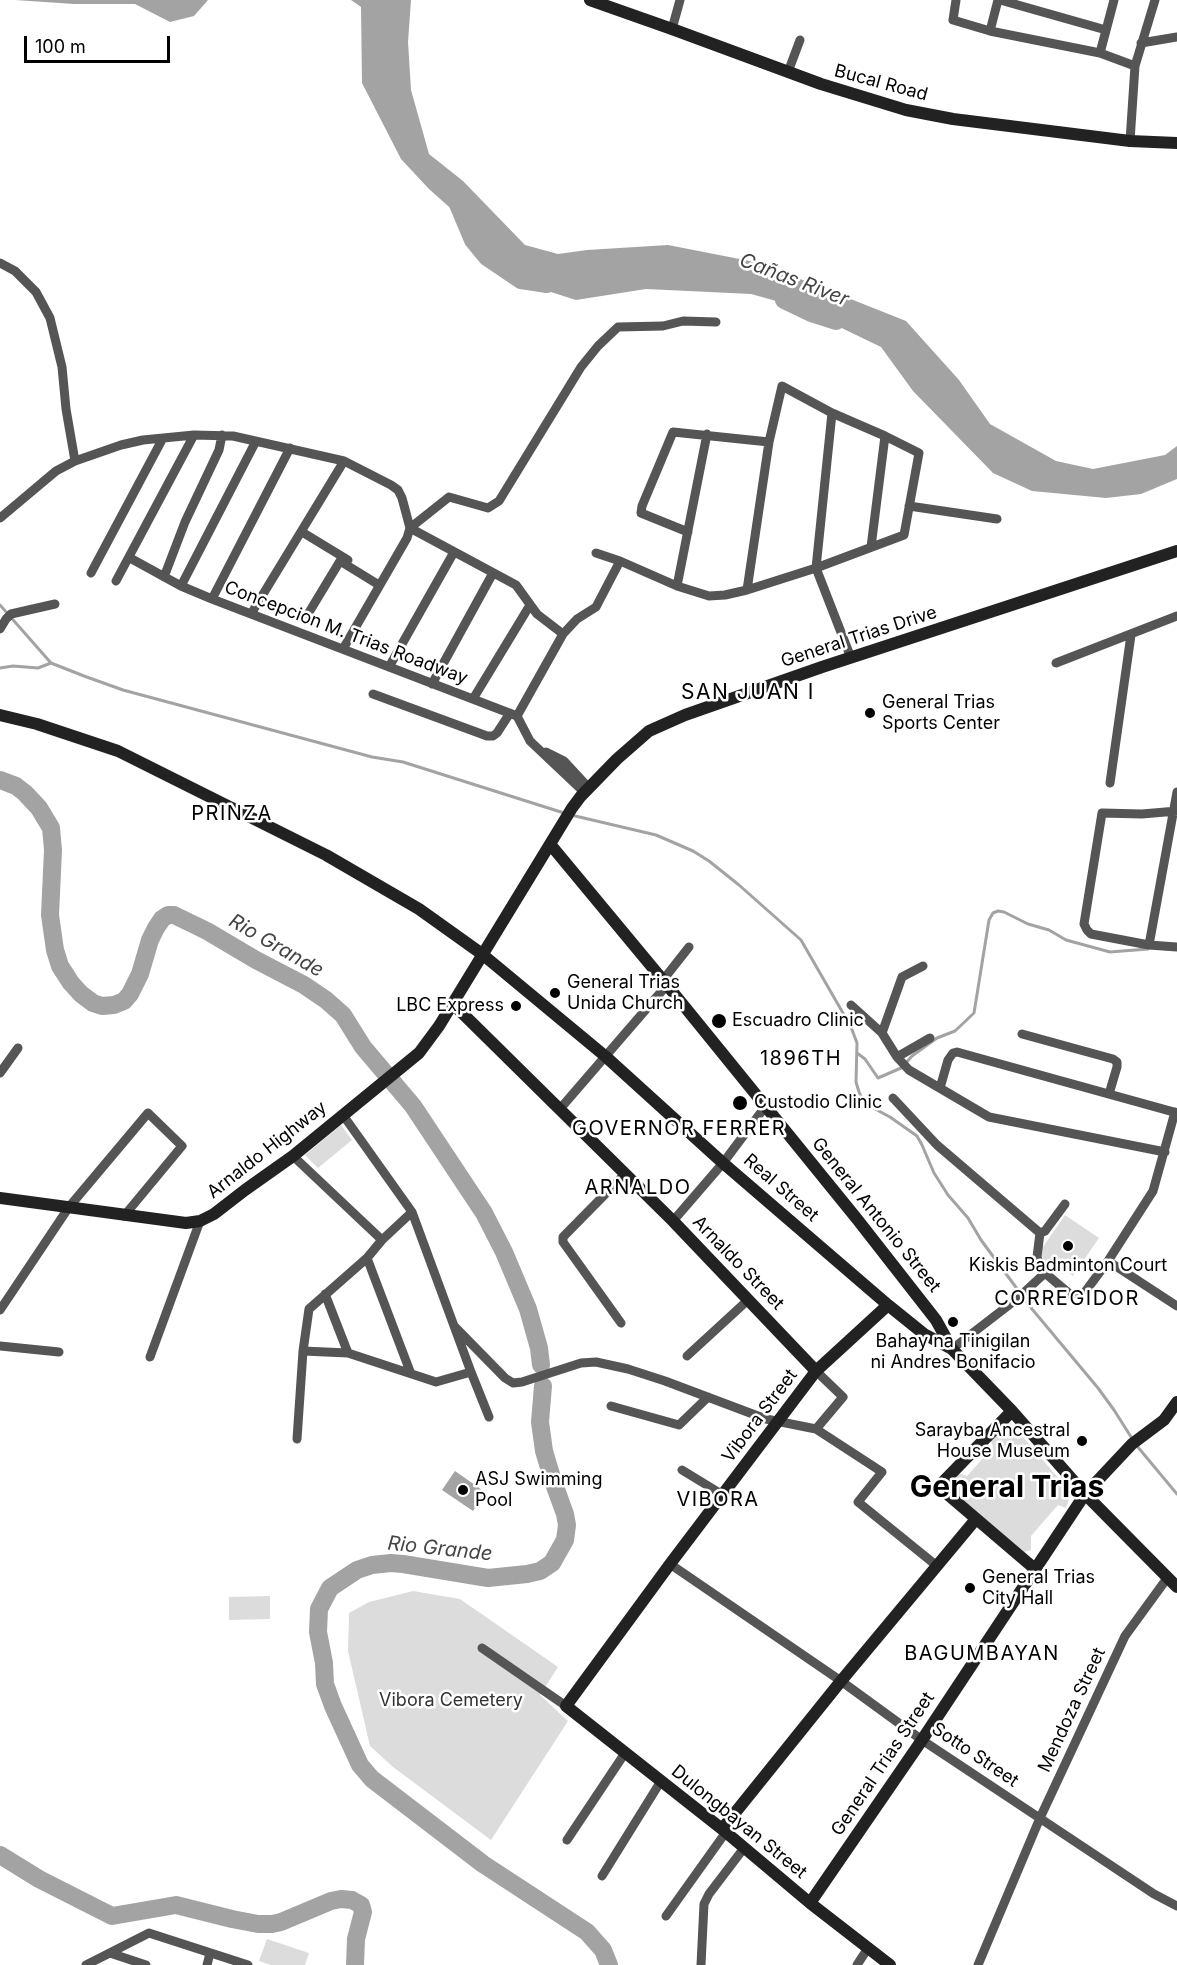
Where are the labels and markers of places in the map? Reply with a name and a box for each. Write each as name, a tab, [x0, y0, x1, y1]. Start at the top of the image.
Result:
place label: General Trias Sports Center	[882, 692, 1000, 734]
marker: General Trias Sports Center	[863, 706, 877, 720]
place label: General Trias Unida Church	[567, 972, 683, 1014]
marker: General Trias Unida Church	[548, 986, 562, 1000]
place label: LBC Express	[396, 995, 504, 1017]
marker: LBC Express	[509, 999, 523, 1013]
place label: Escuadro Clinic	[732, 1010, 864, 1032]
marker: Escuadro Clinic	[710, 1012, 728, 1030]
place label: Custodio Clinic	[754, 1092, 882, 1114]
marker: Custodio Clinic	[731, 1094, 749, 1112]
marker: Kiskis Badminton Court	[1061, 1239, 1075, 1253]
place label: Kiskis Badminton Court	[969, 1255, 1167, 1277]
marker: Bahay na Tinigilan ni Andres Bonifacio	[946, 1315, 960, 1329]
place label: Bahay na Tinigilan ni Andres Bonifacio	[870, 1331, 1036, 1374]
place label: Sarayba Ancestral House Museum	[915, 1420, 1070, 1462]
marker: Sarayba Ancestral House Museum	[1075, 1434, 1089, 1448]
place label: ASJ Swimming Pool	[475, 1469, 603, 1512]
marker: ASJ Swimming Pool	[456, 1483, 470, 1497]
place label: General Trias City Hall	[982, 1567, 1095, 1610]
marker: General Trias City Hall	[963, 1581, 977, 1595]

